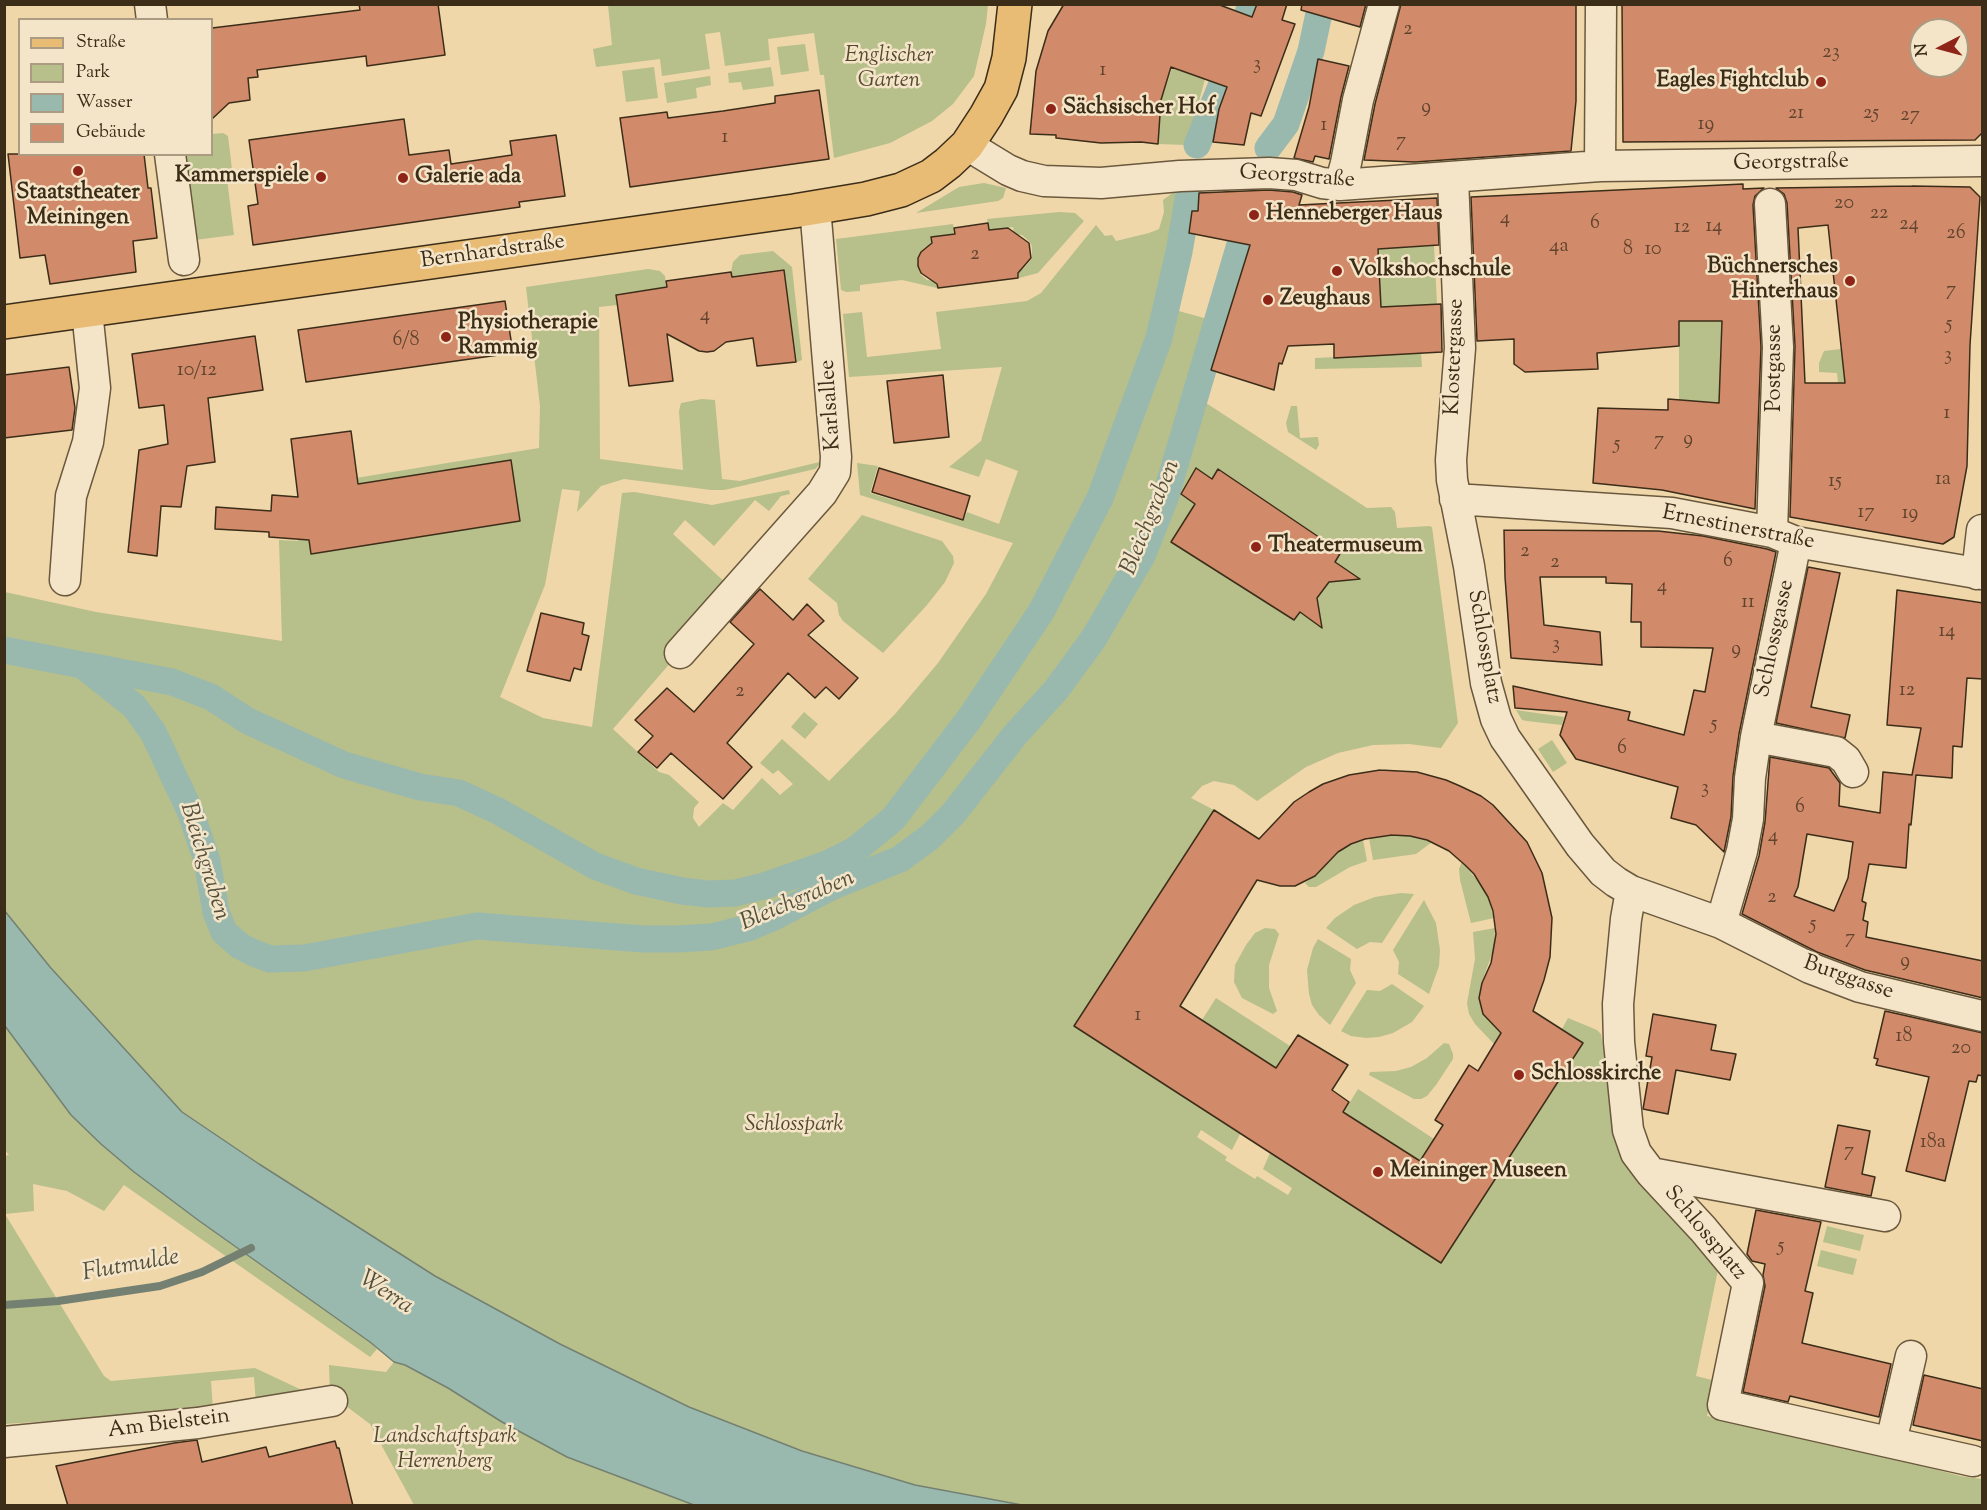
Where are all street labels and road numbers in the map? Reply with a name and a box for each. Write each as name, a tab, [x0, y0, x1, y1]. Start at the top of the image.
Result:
street label: Georgstraße	[1733, 150, 1849, 178]
street label: Georgstraße	[1238, 161, 1356, 195]
street label: Bernhardstraße	[419, 230, 567, 276]
street label: Klostergasse	[1441, 298, 1471, 416]
street label: Postgasse	[1763, 324, 1789, 412]
street label: Karlsallee	[816, 358, 848, 452]
street label: Ernestinerstraße	[1660, 501, 1816, 557]
street label: Schlossgasse	[1751, 578, 1801, 700]
street label: Schlossplatz	[1460, 588, 1506, 706]
street label: Burggasse	[1799, 951, 1897, 1007]
street label: Schlossplatz	[1657, 1181, 1751, 1287]
street label: Am Bielstein	[107, 1404, 231, 1446]

